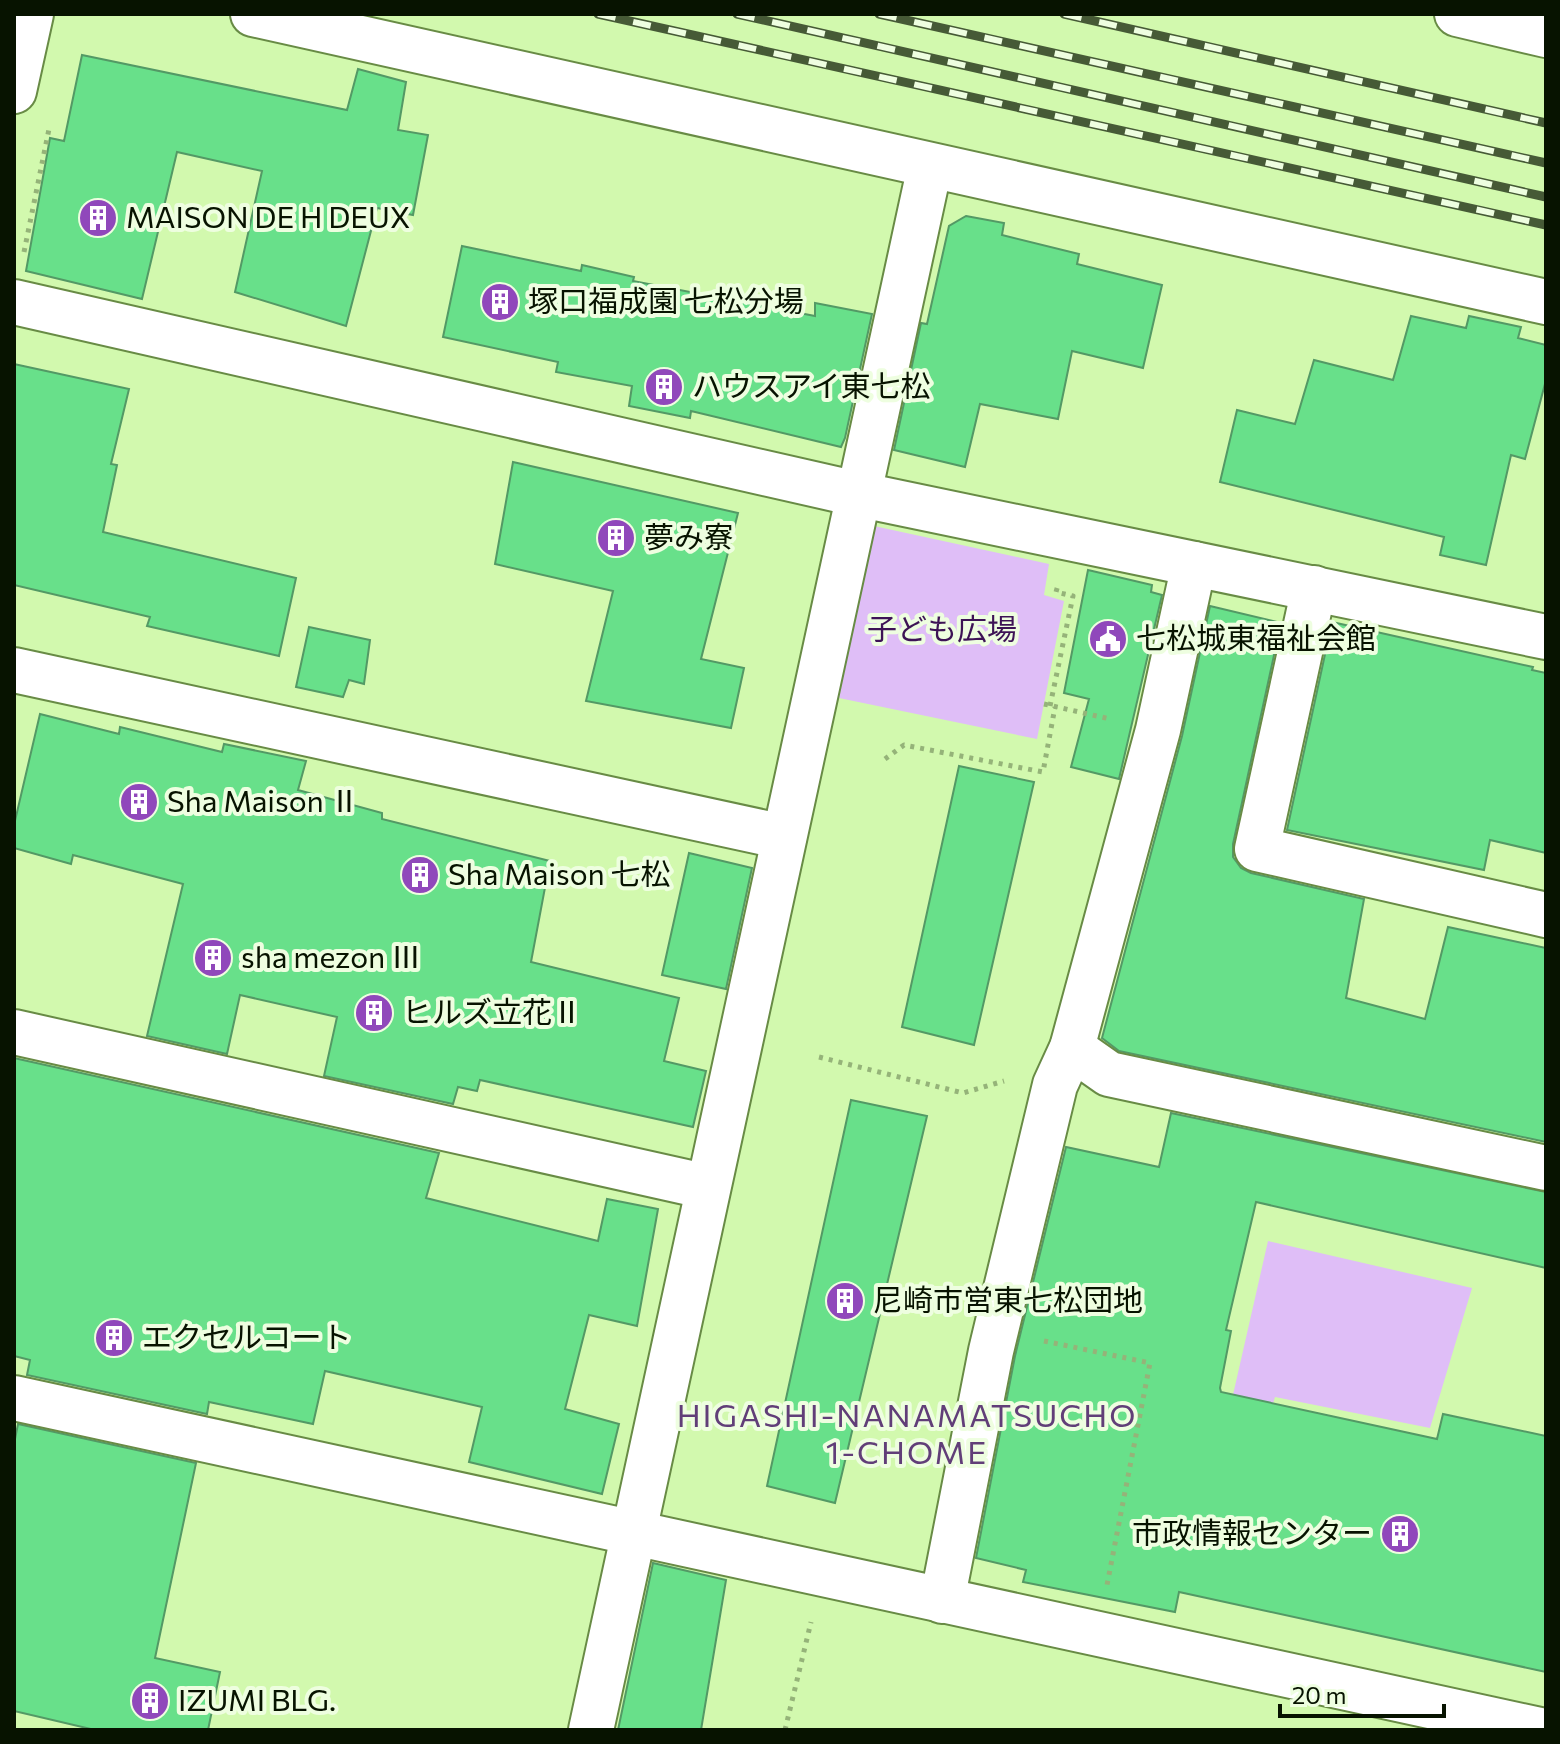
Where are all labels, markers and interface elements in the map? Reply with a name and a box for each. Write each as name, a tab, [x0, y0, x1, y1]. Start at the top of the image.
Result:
building icon: MAISON DE H DEUX	[77, 197, 119, 239]
place label: MAISON DE H DEUX	[126, 197, 410, 234]
building icon: 塚口福成園 七松分場	[479, 281, 521, 323]
place label: 塚口福成園 七松分場	[528, 281, 804, 318]
building icon: ハウスアイ東七松	[643, 366, 685, 408]
place label: ハウスアイ東七松	[692, 366, 931, 403]
building icon: 夢み寮	[595, 517, 637, 559]
place label: 夢み寮	[644, 517, 734, 554]
park label: 子ども広場	[867, 609, 1017, 646]
public building icon: 七松城東福祉会館	[1087, 618, 1129, 660]
place label: 七松城東福祉会館	[1136, 618, 1376, 655]
building icon: Sha Maison Ⅱ	[118, 781, 160, 823]
place label: Sha Maison Ⅱ	[167, 781, 360, 818]
building icon: Sha Maison 七松	[399, 854, 441, 896]
place label: Sha Maison 七松	[448, 854, 671, 891]
building icon: sha mezon Ⅲ	[192, 937, 234, 979]
place label: sha mezon Ⅲ	[241, 937, 421, 974]
building icon: ヒルズ立花Ⅱ	[353, 992, 395, 1034]
place label: ヒルズ立花Ⅱ	[402, 992, 582, 1029]
building icon: 尼崎市営東七松団地	[824, 1280, 866, 1322]
place label: 尼崎市営東七松団地	[873, 1280, 1143, 1317]
building icon: エクセルコート	[93, 1317, 135, 1359]
place label: エクセルコート	[142, 1317, 351, 1354]
district label: HIGASHI-NANAMATSUCHO 1-CHOME	[677, 1394, 1137, 1471]
place label: 市政情報センター	[1132, 1513, 1372, 1550]
building icon: 市政情報センター	[1379, 1513, 1421, 1555]
scale bar	[1280, 1668, 1444, 1718]
building icon: IZUMI BLG.	[129, 1680, 171, 1722]
place label: IZUMI BLG.	[178, 1680, 336, 1717]
text: 20 m	[1292, 1680, 1346, 1709]

